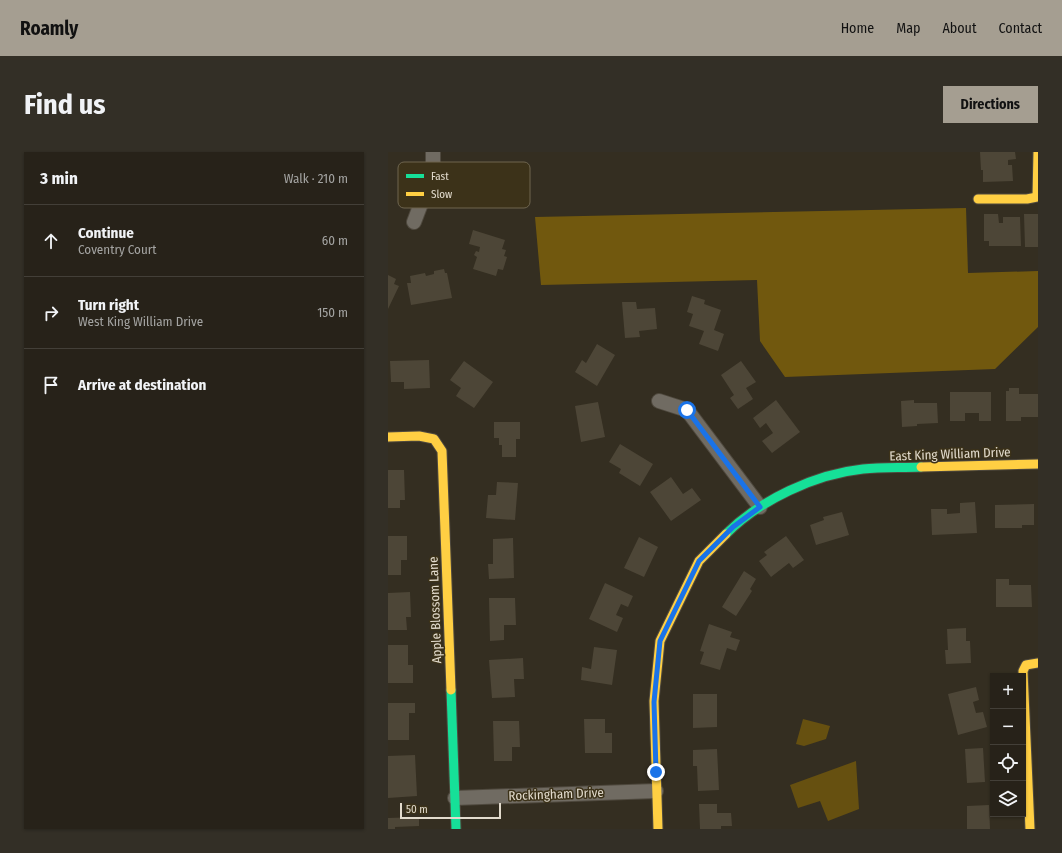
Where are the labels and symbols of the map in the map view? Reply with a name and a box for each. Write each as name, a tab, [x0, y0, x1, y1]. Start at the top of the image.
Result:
legend	[398, 162, 530, 208]
text: Fast	[431, 170, 449, 183]
text: Slow	[431, 188, 452, 201]
route start	[678, 401, 696, 419]
street label: East King William Drive	[889, 444, 1011, 464]
street label: Apple Blossom Lane	[426, 556, 444, 664]
route end	[647, 763, 665, 781]
street label: Rockingham Drive	[508, 785, 604, 803]
scale bar	[400, 801, 501, 820]

